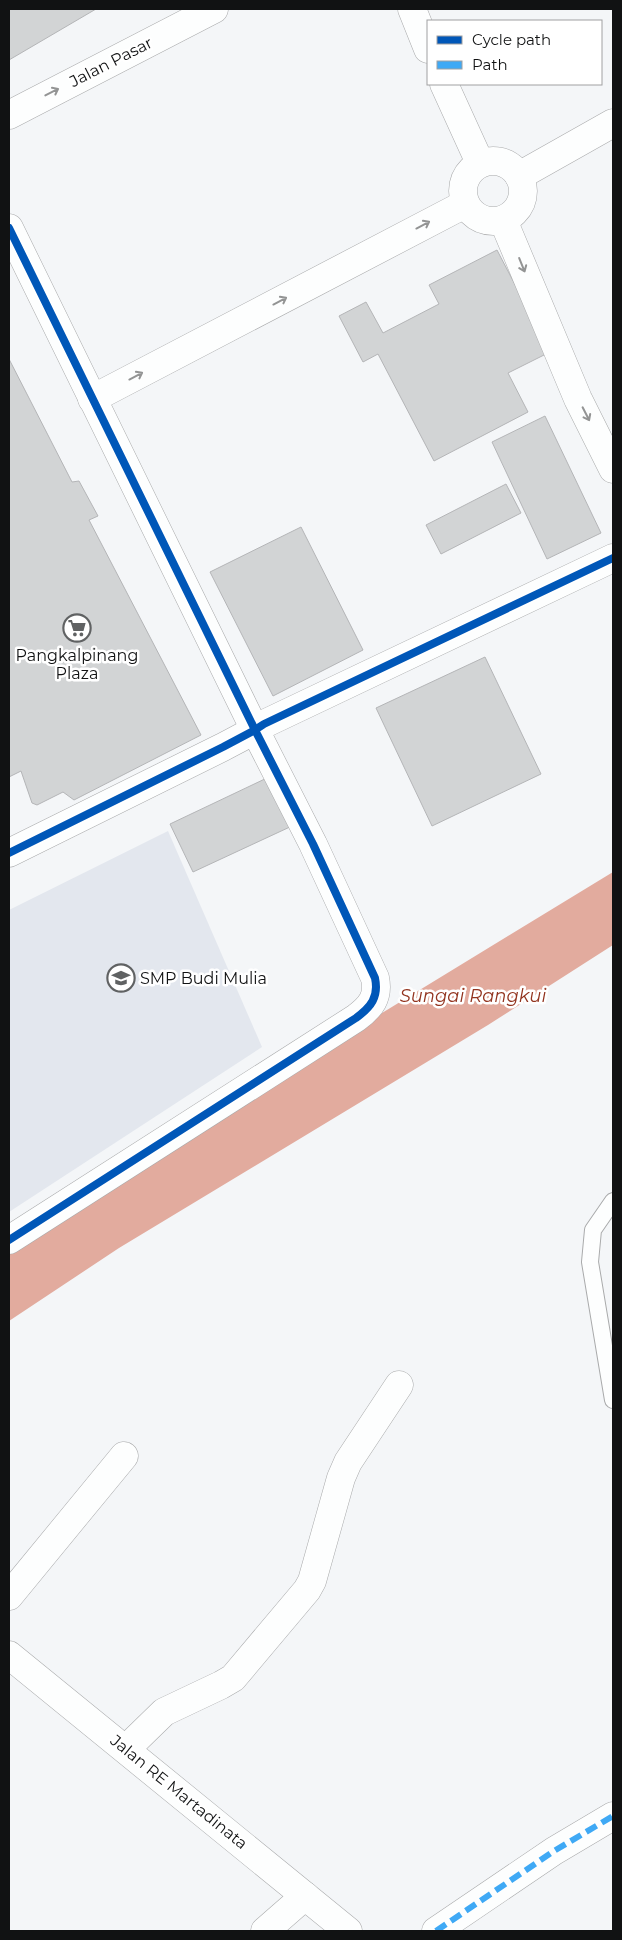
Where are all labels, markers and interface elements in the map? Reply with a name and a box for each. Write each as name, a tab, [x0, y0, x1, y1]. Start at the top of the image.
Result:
legend	[427, 20, 602, 85]
text: Cycle path	[472, 30, 551, 49]
street label: Jalan Pasar	[65, 33, 156, 91]
text: Path	[472, 55, 508, 74]
one-way arrow	[44, 87, 59, 96]
one-way arrow	[416, 220, 431, 230]
one-way arrow	[517, 257, 527, 272]
one-way arrow	[272, 296, 287, 306]
one-way arrow	[128, 371, 143, 381]
one-way arrow	[582, 406, 591, 421]
supermarket icon: Pangkalpinang Plaza	[62, 613, 92, 643]
place label: Pangkalpinang Plaza	[16, 646, 138, 683]
school or university icon: SMP Budi Mulia	[106, 963, 136, 993]
place label: SMP Budi Mulia	[140, 969, 267, 988]
water label: Sungai Rangkui	[400, 985, 546, 1007]
street label: Jalan RE Martadinata	[106, 1730, 251, 1853]

